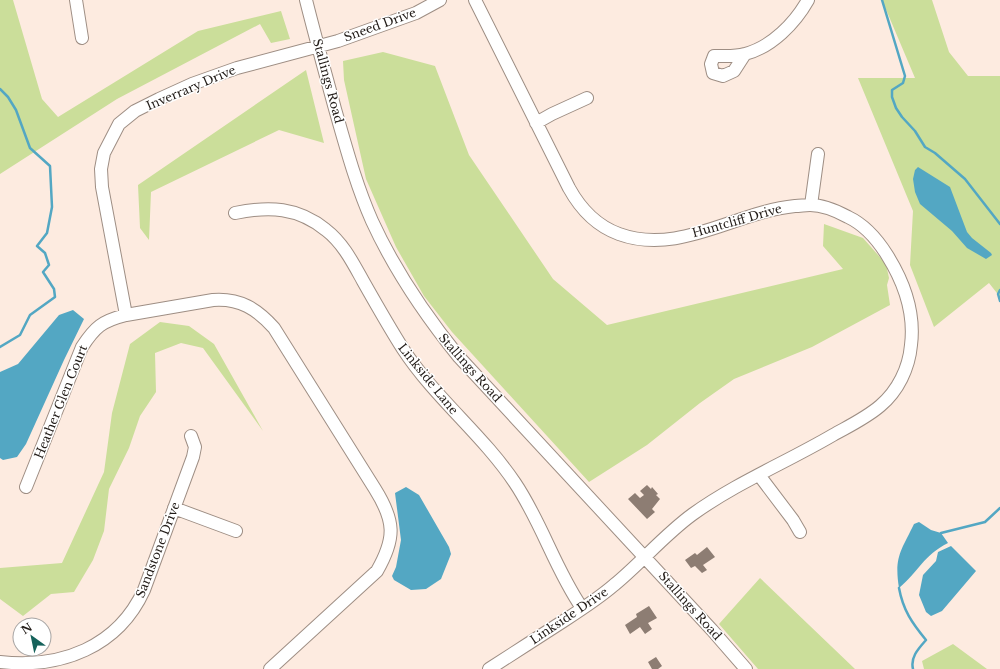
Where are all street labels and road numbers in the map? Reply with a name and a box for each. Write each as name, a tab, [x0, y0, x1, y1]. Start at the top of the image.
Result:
street label: Sneed Drive	[342, 5, 418, 45]
street label: Stallings Road	[310, 37, 347, 125]
street label: Inverrary Drive	[144, 62, 238, 113]
street label: Huntcliff Drive	[690, 201, 784, 240]
street label: Stallings Road	[436, 330, 505, 405]
street label: Linkside Lane	[395, 340, 462, 417]
street label: Heather Glen Court	[31, 342, 90, 461]
street label: Sandstone Drive	[132, 500, 183, 600]
street label: Stallings Road	[656, 568, 725, 643]
street label: Linkside Drive	[527, 584, 611, 647]

